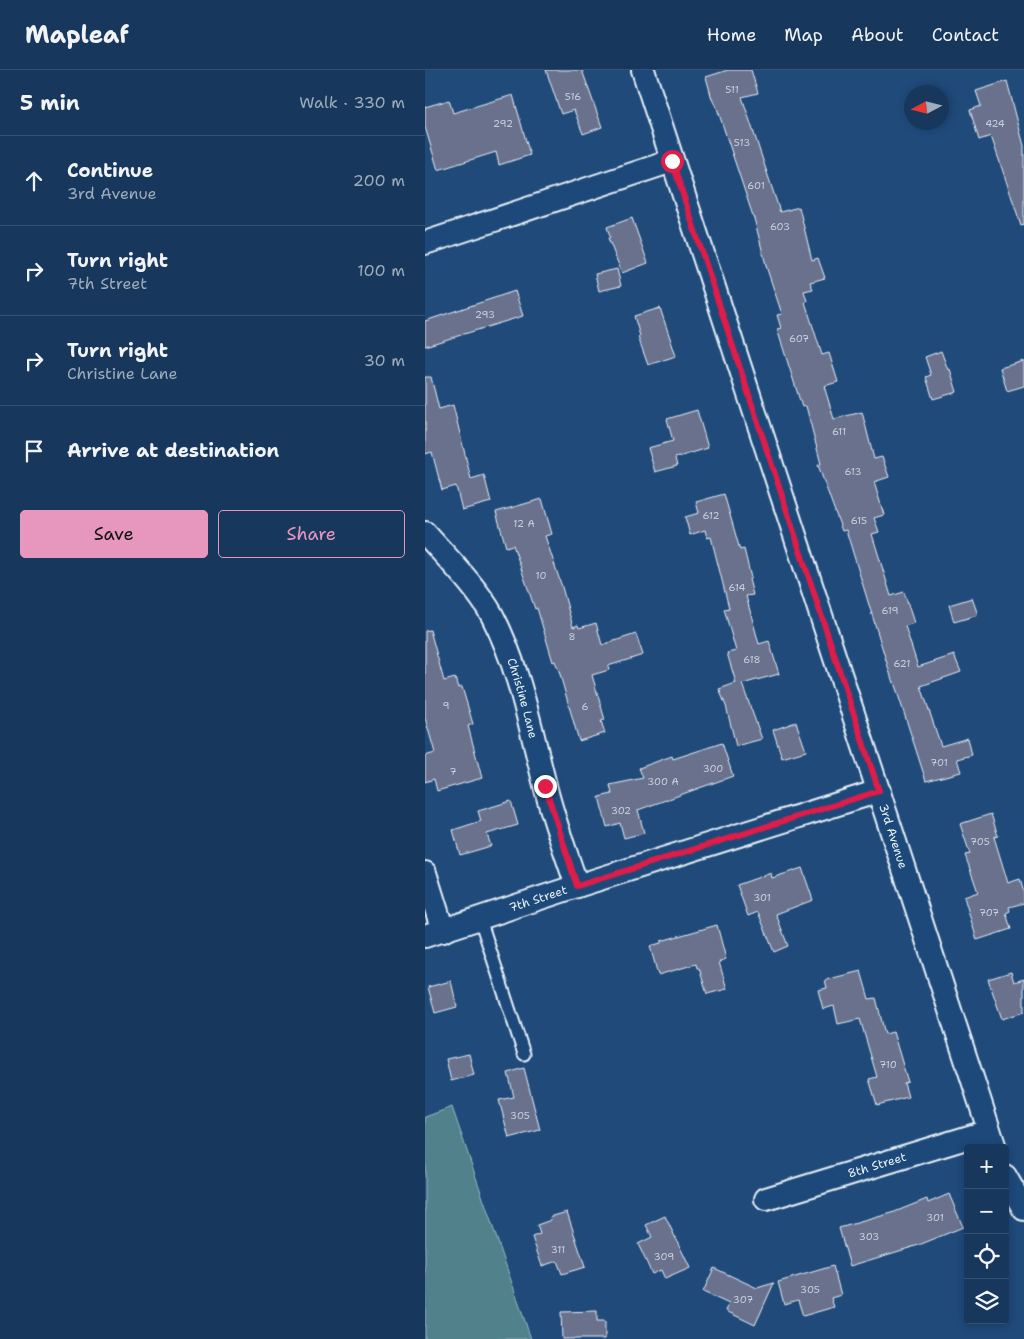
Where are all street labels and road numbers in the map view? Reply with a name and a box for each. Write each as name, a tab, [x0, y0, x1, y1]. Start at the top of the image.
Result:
street label: Christine Lane	[503, 656, 541, 740]
street label: 3rd Avenue	[875, 802, 911, 871]
street label: 7th Street	[507, 882, 569, 916]
street label: 8th Street	[846, 1149, 908, 1182]

